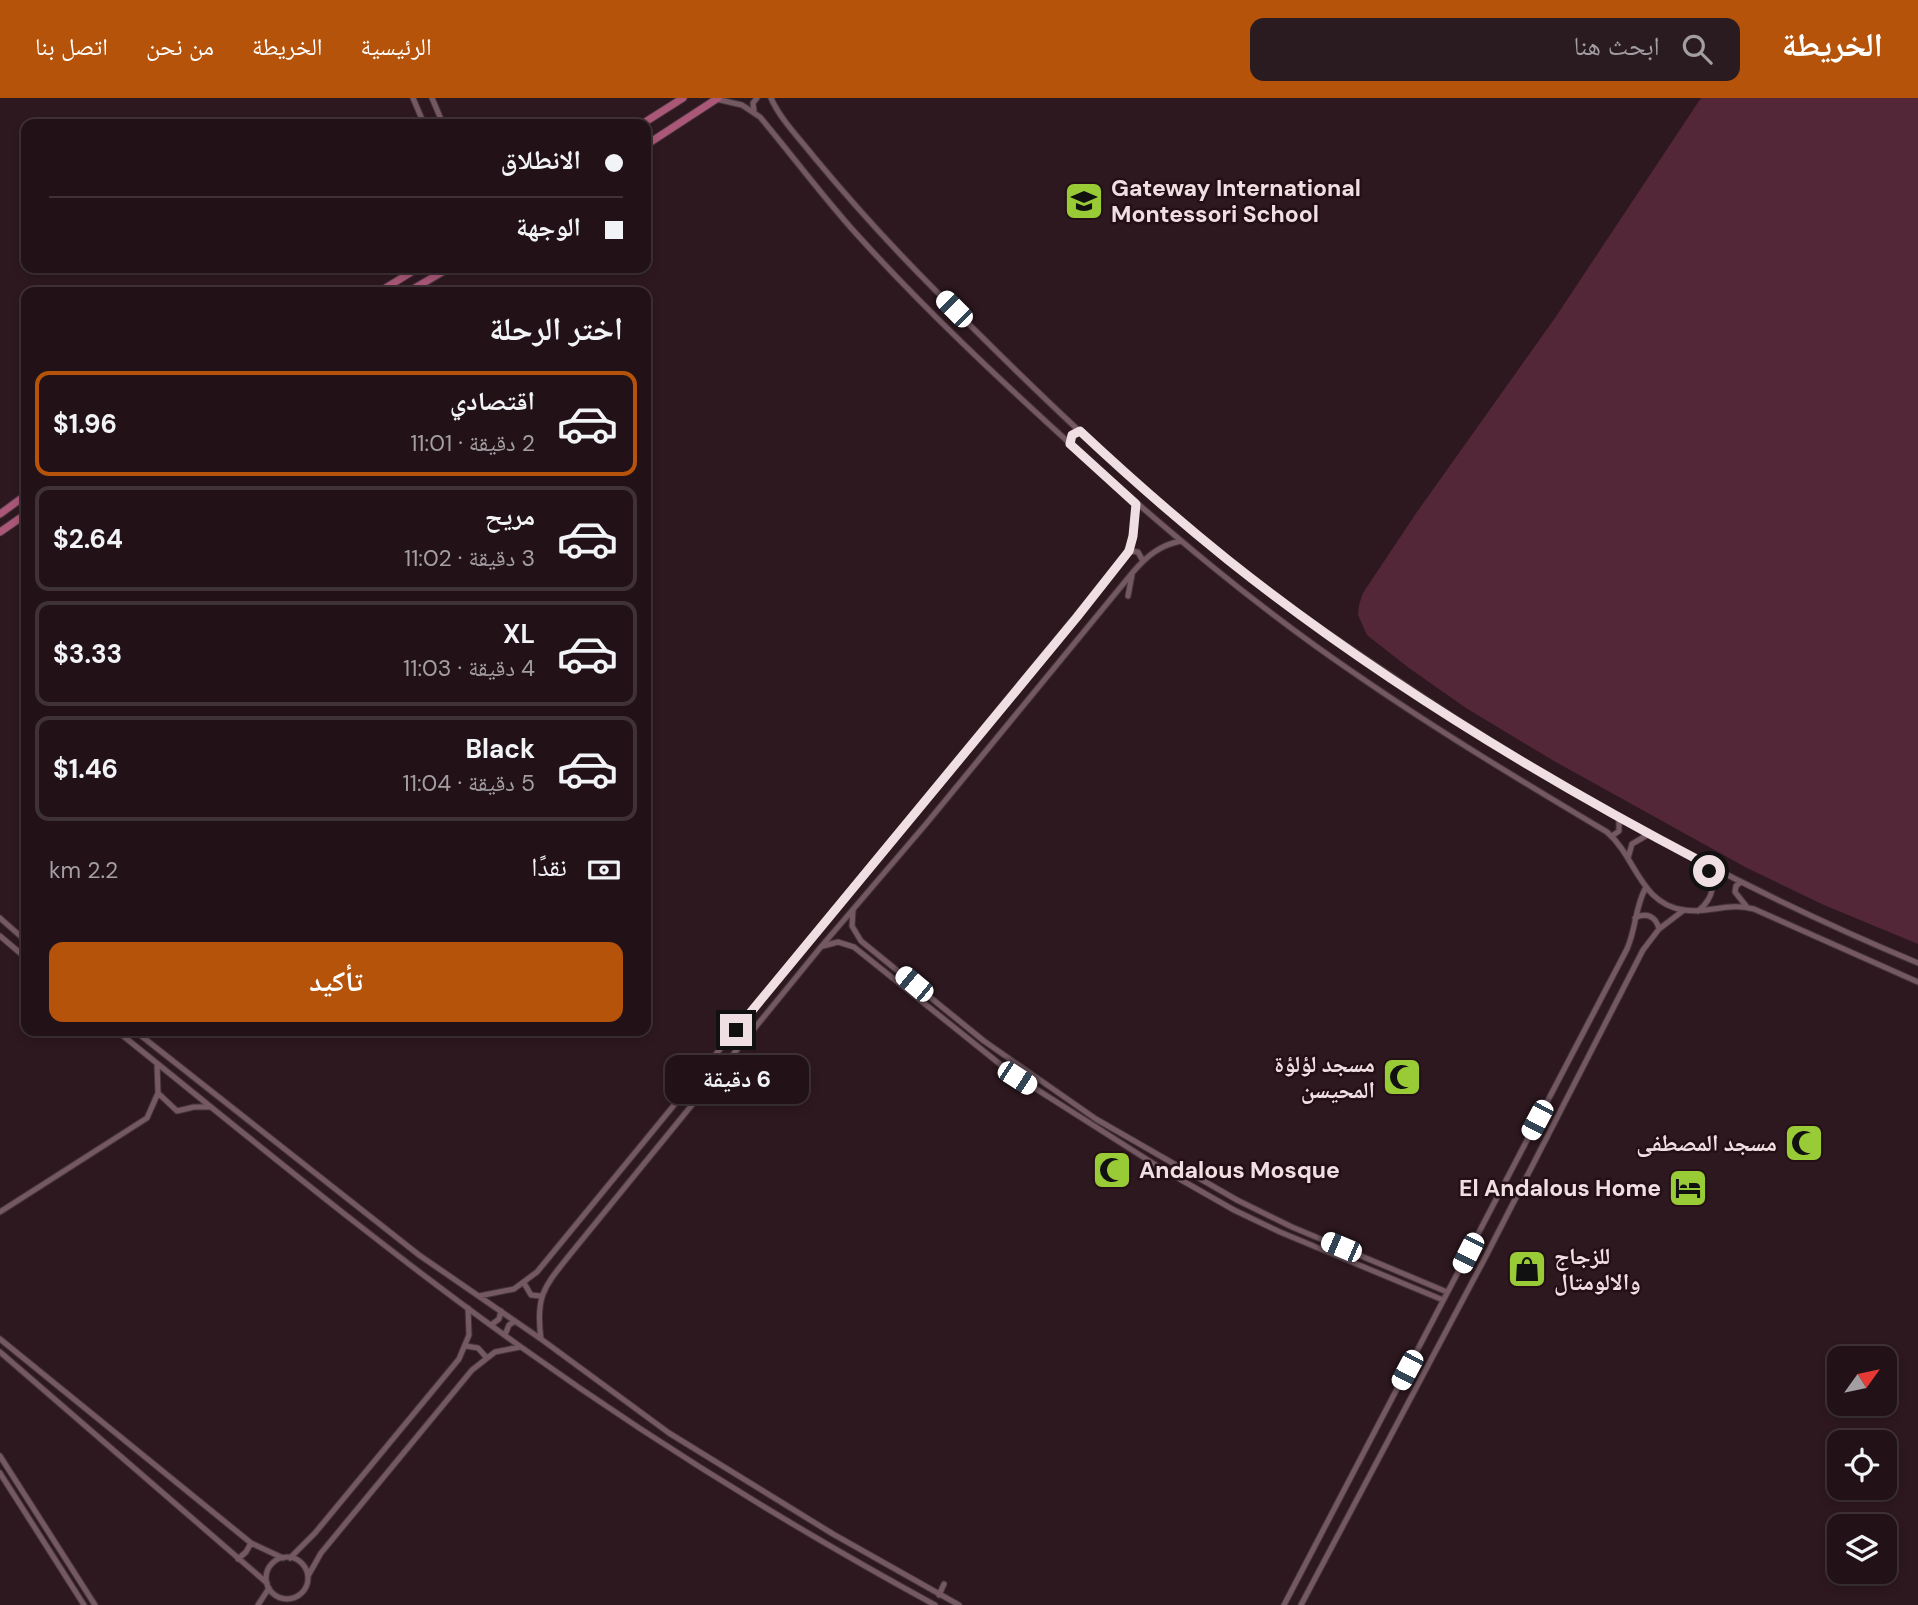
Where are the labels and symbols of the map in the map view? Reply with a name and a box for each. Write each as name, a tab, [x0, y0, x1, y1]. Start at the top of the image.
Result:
place label: Gateway International Montessori School	[1111, 173, 1361, 229]
school or university icon: Gateway International Montessori School	[1063, 180, 1105, 222]
car	[932, 287, 977, 331]
route start	[1693, 855, 1725, 887]
car	[892, 962, 937, 1006]
route end	[720, 1014, 752, 1046]
place label: مسجد لؤلؤة المحيسن	[1274, 1049, 1375, 1105]
callout: 6 دقيقة	[664, 1054, 808, 1104]
mosque icon: مسجد لؤلؤة المحيسن	[1381, 1056, 1423, 1098]
car	[994, 1058, 1041, 1098]
car	[1518, 1097, 1557, 1143]
mosque icon: مسجد المصطفى	[1783, 1122, 1825, 1164]
place label: مسجد المصطفى	[1636, 1128, 1777, 1158]
mosque icon: Andalous Mosque	[1091, 1149, 1133, 1191]
place label: Andalous Mosque	[1139, 1155, 1340, 1185]
hotel icon: El Andalous Home	[1667, 1167, 1709, 1209]
place label: El Andalous Home	[1459, 1173, 1661, 1203]
car	[1318, 1229, 1365, 1265]
car	[1450, 1230, 1487, 1276]
place label: للزجاج والالومتال	[1554, 1241, 1641, 1297]
shop icon: للزجاج والالومتال	[1506, 1248, 1548, 1290]
north arrow	[1827, 1346, 1897, 1416]
car	[1388, 1347, 1427, 1393]

